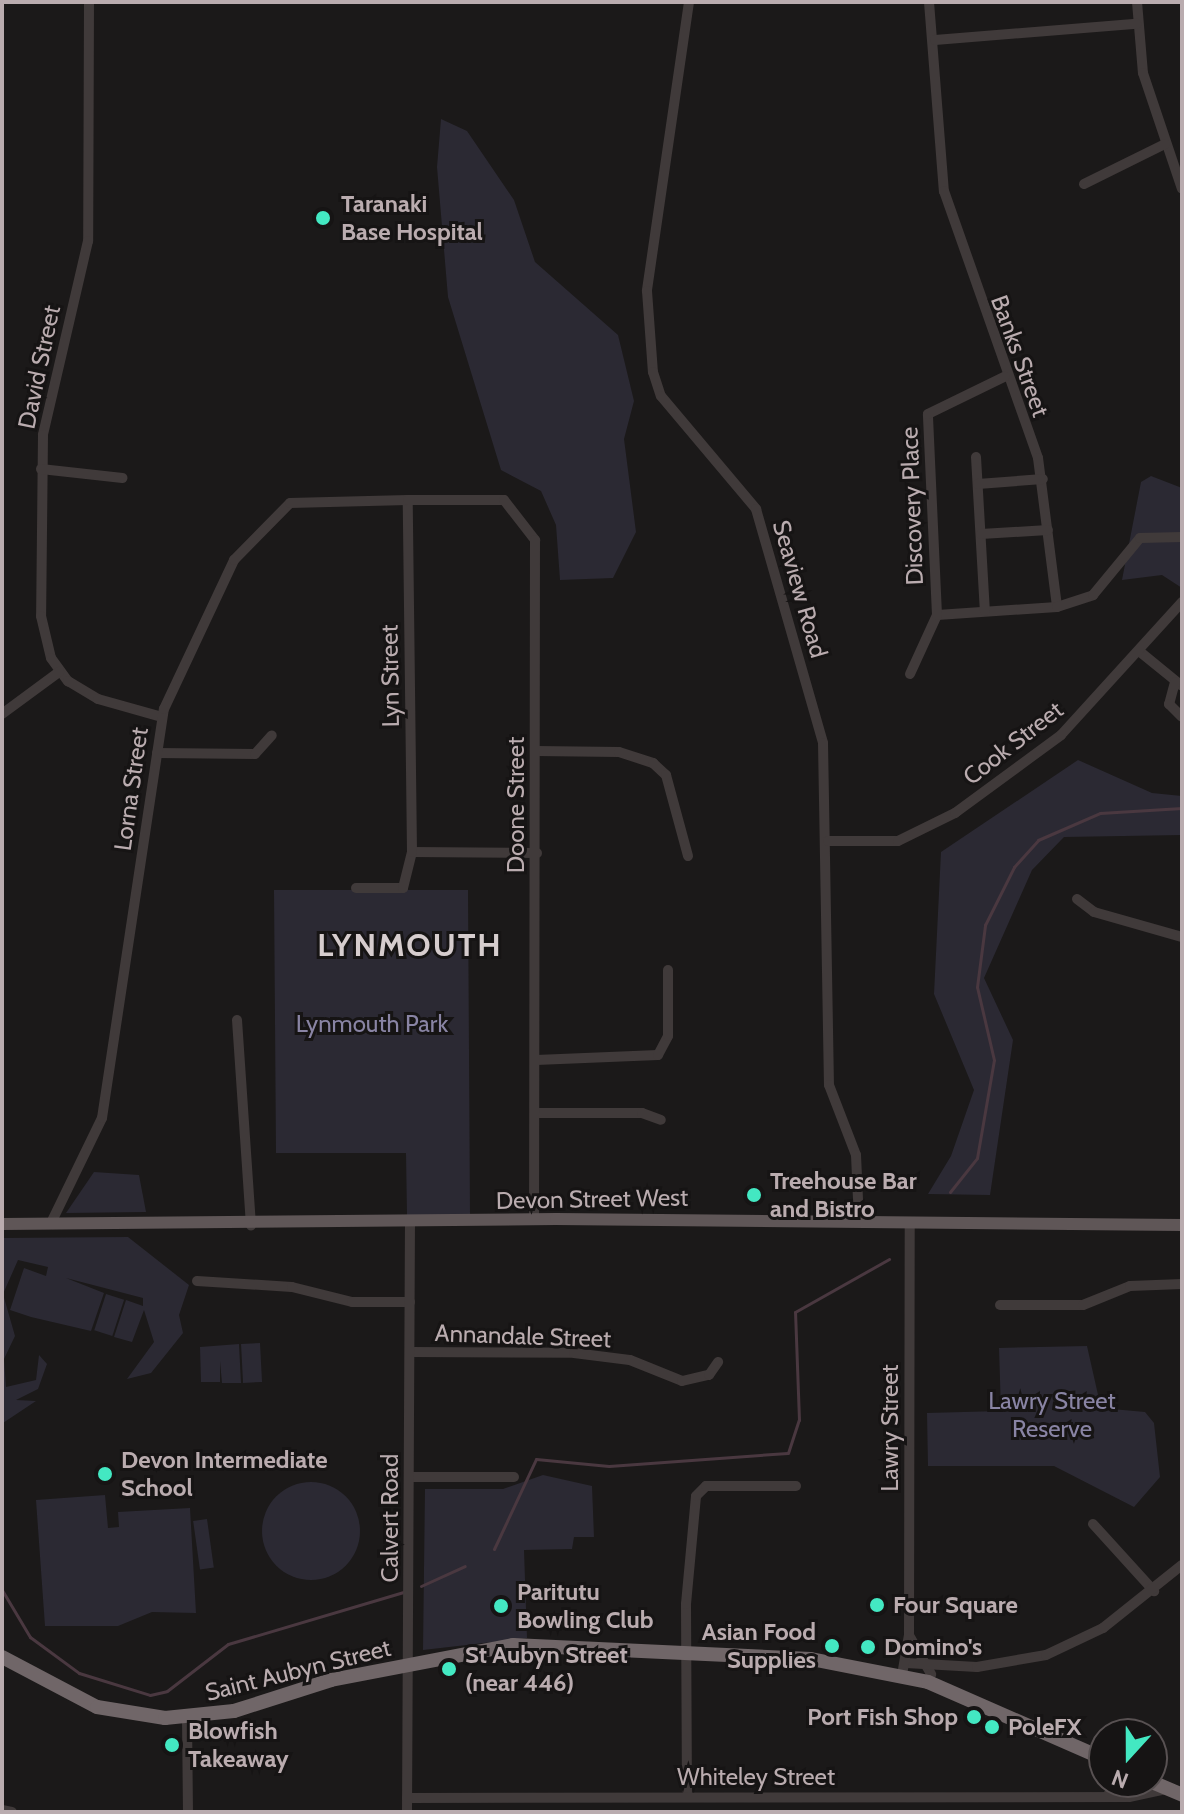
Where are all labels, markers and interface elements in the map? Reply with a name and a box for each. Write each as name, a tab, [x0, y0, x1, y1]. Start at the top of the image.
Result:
place label: Taranaki Base Hospital	[341, 190, 483, 246]
marker: Taranaki Base Hospital	[312, 207, 334, 229]
street label: Banks Street	[985, 291, 1055, 421]
street label: David Street	[12, 303, 66, 431]
street label: Discovery Place	[895, 426, 929, 586]
street label: Seaview Road	[767, 517, 833, 661]
street label: Lyn Street	[375, 624, 405, 728]
street label: Cook Street	[957, 695, 1069, 791]
street label: Lorna Street	[108, 725, 154, 853]
street label: Doone Street	[502, 737, 530, 873]
district label: LYNMOUTH	[317, 926, 503, 964]
park label: Lynmouth Park	[296, 1010, 448, 1038]
place label: Treehouse Bar and Bistro	[770, 1167, 917, 1223]
street label: Devon Street West	[496, 1183, 688, 1215]
marker: Treehouse Bar and Bistro	[745, 1186, 763, 1204]
street label: Annandale Street	[434, 1319, 612, 1353]
street label: Lawry Street	[876, 1364, 904, 1492]
park label: Lawry Street Reserve	[988, 1387, 1116, 1443]
place label: Devon Intermediate School	[121, 1446, 328, 1502]
street label: Calvert Road	[376, 1454, 404, 1582]
marker: Devon Intermediate School	[96, 1465, 114, 1483]
place label: Paritutu Bowling Club	[517, 1578, 653, 1634]
place label: Four Square	[893, 1591, 1018, 1619]
marker: Four Square	[868, 1596, 886, 1614]
marker: Paritutu Bowling Club	[492, 1597, 510, 1615]
place label: Asian Food Supplies	[702, 1618, 816, 1674]
street label: Saint Aubyn Street	[202, 1633, 394, 1707]
place label: Domino's	[884, 1633, 982, 1661]
marker: Asian Food Supplies	[823, 1637, 841, 1655]
marker: Domino's	[859, 1638, 877, 1656]
place label: St Aubyn Street (near 446)	[465, 1641, 628, 1697]
marker: St Aubyn Street (near 446)	[440, 1660, 458, 1678]
place label: Port Fish Shop	[807, 1703, 958, 1731]
marker: Port Fish Shop	[965, 1708, 983, 1726]
place label: PoleFX	[1008, 1713, 1081, 1741]
place label: Blowfish Takeaway	[188, 1717, 289, 1773]
marker: PoleFX	[983, 1718, 1001, 1736]
north arrow	[1088, 1718, 1168, 1798]
marker: Blowfish Takeaway	[163, 1736, 181, 1754]
street label: Whiteley Street	[677, 1763, 835, 1791]
text: N	[1108, 1764, 1132, 1794]

